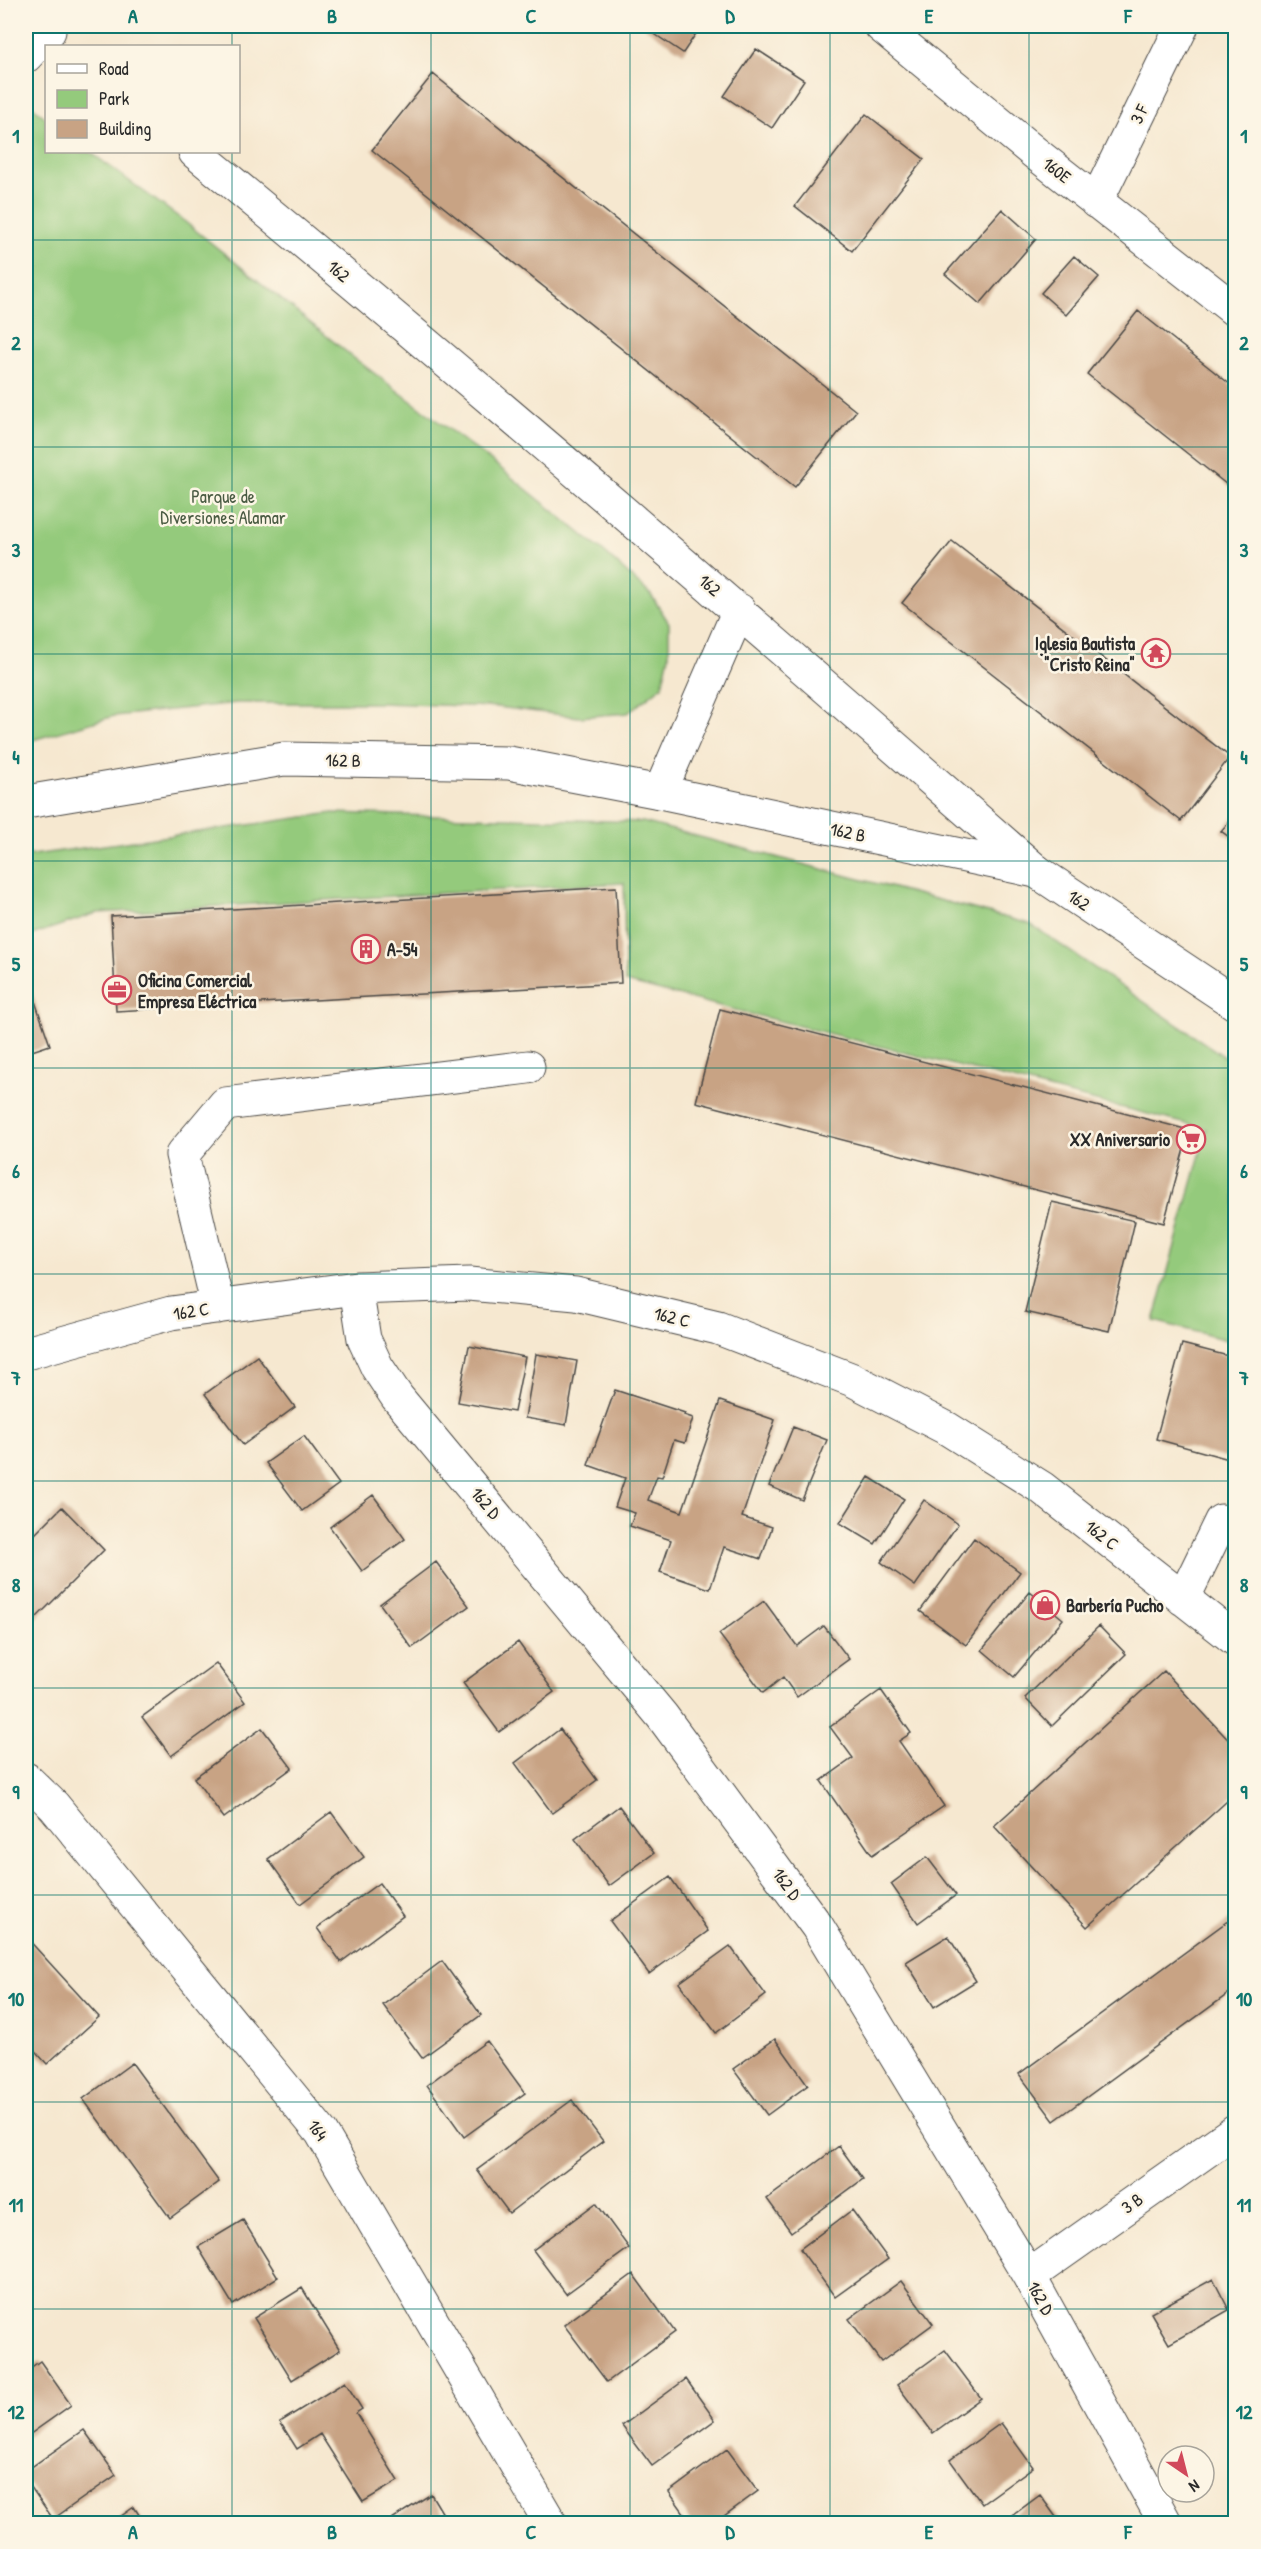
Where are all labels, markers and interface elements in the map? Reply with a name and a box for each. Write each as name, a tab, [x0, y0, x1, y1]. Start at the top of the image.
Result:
text: A	[128, 2, 138, 29]
text: B	[327, 2, 337, 29]
text: C	[526, 2, 537, 29]
text: D	[725, 2, 735, 29]
text: E	[925, 2, 934, 29]
text: F	[1123, 2, 1133, 29]
legend	[45, 45, 240, 153]
text: Road	[99, 56, 129, 81]
text: Park	[99, 86, 130, 111]
street label: 3 F	[1124, 99, 1155, 128]
text: Building	[99, 116, 151, 141]
text: 1	[12, 122, 20, 149]
text: 1	[1240, 122, 1248, 149]
street label: 160E	[1038, 151, 1076, 189]
street label: 162	[322, 254, 356, 288]
text: 2	[11, 329, 21, 356]
text: 2	[1239, 329, 1249, 356]
park label: Parque de Diversiones Alamar	[160, 484, 286, 530]
text: 3	[12, 536, 21, 563]
text: 3	[1240, 536, 1249, 563]
street label: 162	[693, 568, 727, 602]
place label: Iglesia Bautista "Cristo Reina"	[1035, 631, 1136, 677]
temple icon: Iglesia Bautista "Cristo Reina"	[1140, 637, 1172, 669]
text: 4	[12, 743, 20, 770]
text: 4	[1240, 743, 1248, 770]
street label: 162 B	[325, 747, 361, 773]
street label: 162 B	[828, 816, 868, 848]
street label: 162	[1063, 883, 1096, 917]
building icon: A-54	[350, 933, 382, 965]
place label: A-54	[387, 937, 418, 962]
text: 5	[12, 950, 21, 977]
text: 5	[1240, 950, 1249, 977]
place label: Oficina Comercial Empresa Eléctrica	[138, 968, 257, 1015]
office icon: Oficina Comercial Empresa Eléctrica	[101, 974, 133, 1006]
supermarket icon: XX Aniversario	[1175, 1123, 1207, 1155]
place label: XX Aniversario	[1070, 1127, 1171, 1152]
text: 6	[12, 1157, 20, 1184]
text: 6	[1240, 1157, 1248, 1184]
street label: 162 C	[171, 1296, 211, 1326]
street label: 162 C	[651, 1300, 693, 1334]
text: 7	[10, 1364, 21, 1391]
text: 7	[1238, 1364, 1249, 1391]
street label: 162 D	[465, 1482, 507, 1525]
street label: 162 C	[1080, 1514, 1124, 1556]
text: 8	[12, 1571, 21, 1598]
text: 8	[1240, 1571, 1249, 1598]
shop icon: Barbería Pucho	[1029, 1589, 1061, 1621]
place label: Barbería Pucho	[1066, 1593, 1164, 1618]
text: 9	[12, 1778, 20, 1805]
text: 9	[1240, 1778, 1248, 1805]
street label: 162 D	[767, 1863, 808, 1906]
text: 10	[8, 1985, 24, 2012]
text: 10	[1236, 1985, 1252, 2012]
street label: 164	[302, 2114, 334, 2146]
street label: 3 B	[1116, 2187, 1148, 2219]
text: 11	[9, 2191, 23, 2218]
text: 11	[1237, 2191, 1251, 2218]
street label: 162 D	[1022, 2277, 1061, 2320]
text: 12	[8, 2398, 25, 2425]
text: 12	[1236, 2398, 1253, 2425]
north arrow	[1156, 2444, 1216, 2504]
text: N	[1184, 2475, 1204, 2498]
text: A	[128, 2518, 138, 2545]
text: B	[327, 2518, 337, 2545]
text: C	[526, 2518, 537, 2545]
text: D	[725, 2518, 735, 2545]
text: E	[925, 2518, 934, 2545]
text: F	[1123, 2518, 1133, 2545]

